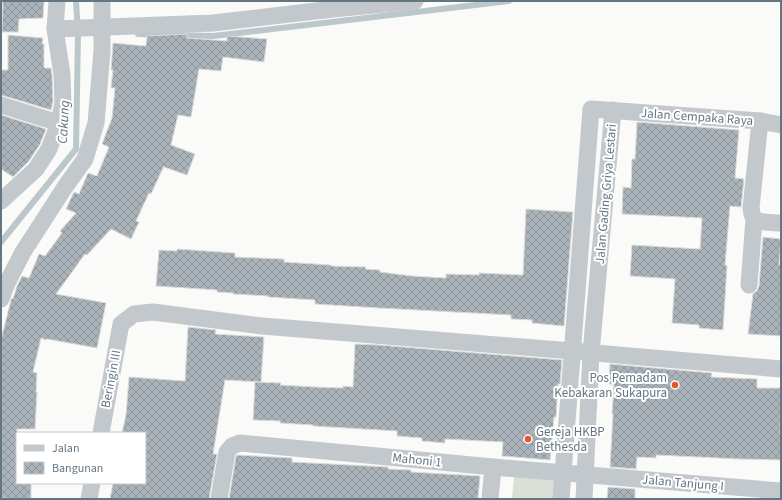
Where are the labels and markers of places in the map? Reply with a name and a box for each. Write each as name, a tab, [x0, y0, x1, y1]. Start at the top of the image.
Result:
place label: Pos Pemadam Kebakaran Sukapura	[554, 369, 667, 402]
marker: Pos Pemadam Kebakaran Sukapura	[670, 380, 680, 390]
place label: Gereja HKBP Bethesda	[536, 423, 605, 456]
marker: Gereja HKBP Bethesda	[523, 434, 533, 444]

